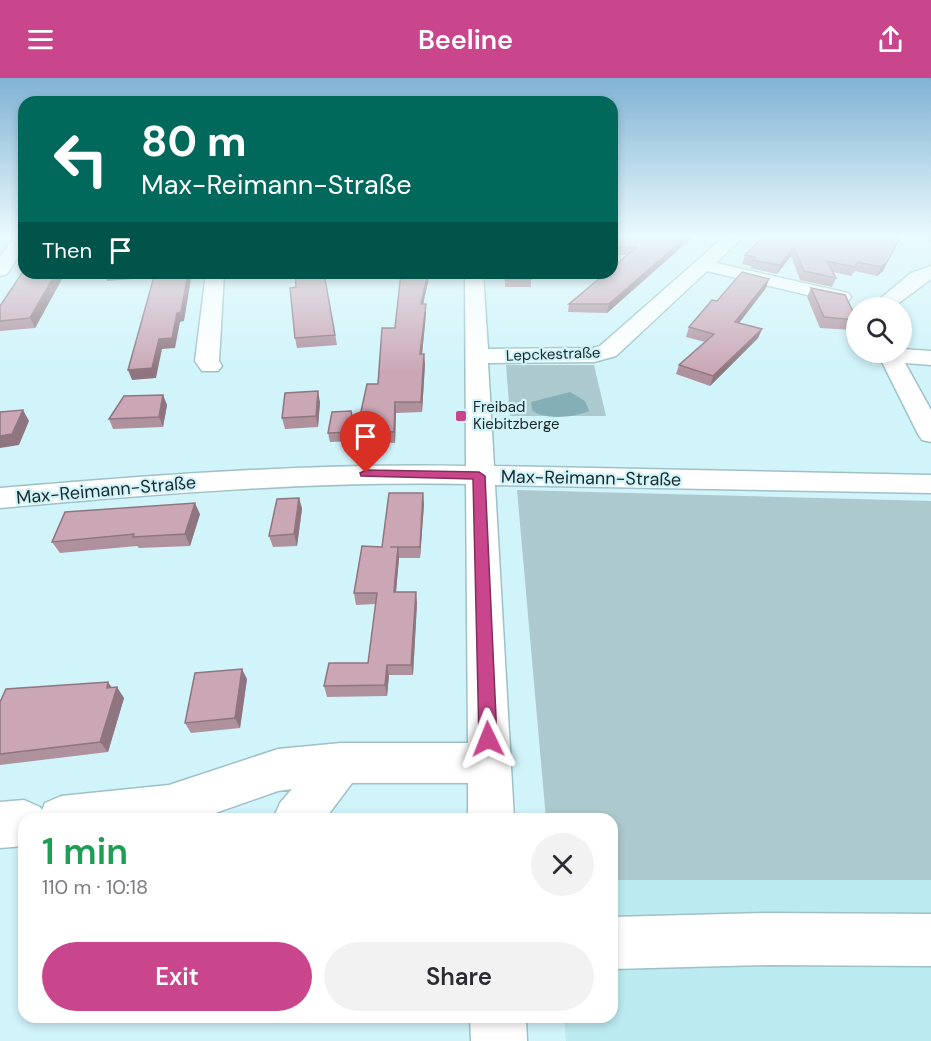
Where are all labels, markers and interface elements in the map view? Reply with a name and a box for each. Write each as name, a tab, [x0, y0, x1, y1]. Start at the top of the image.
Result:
text: Beeline	[418, 22, 513, 57]
icon: menu	[24, 23, 57, 56]
icon: share	[874, 23, 907, 56]
text: 80 m	[141, 114, 247, 169]
icon: left	[42, 120, 120, 198]
text: Max-Reimann-Straße	[141, 167, 412, 202]
icon: arrive	[104, 234, 137, 267]
text: Then	[42, 236, 92, 265]
map controls	[846, 297, 912, 363]
button: search	[846, 297, 912, 363]
street label: Lepckestraße	[505, 342, 601, 366]
place label: Freibad Kiebitzberge	[473, 397, 560, 434]
marker: Freibad Kiebitzberge	[454, 409, 468, 423]
pin	[340, 411, 391, 473]
icon: arrive	[349, 420, 382, 453]
street label: Max-Reimann-Straße	[501, 464, 681, 492]
street label: Max-Reimann-Straße	[15, 470, 197, 510]
position arrow	[456, 707, 520, 771]
text: 1 min	[42, 828, 128, 875]
button: close	[531, 833, 594, 896]
text: 110 m · 10:18	[42, 874, 148, 900]
button: Exit	[42, 942, 312, 1011]
button: Share	[324, 942, 594, 1011]

